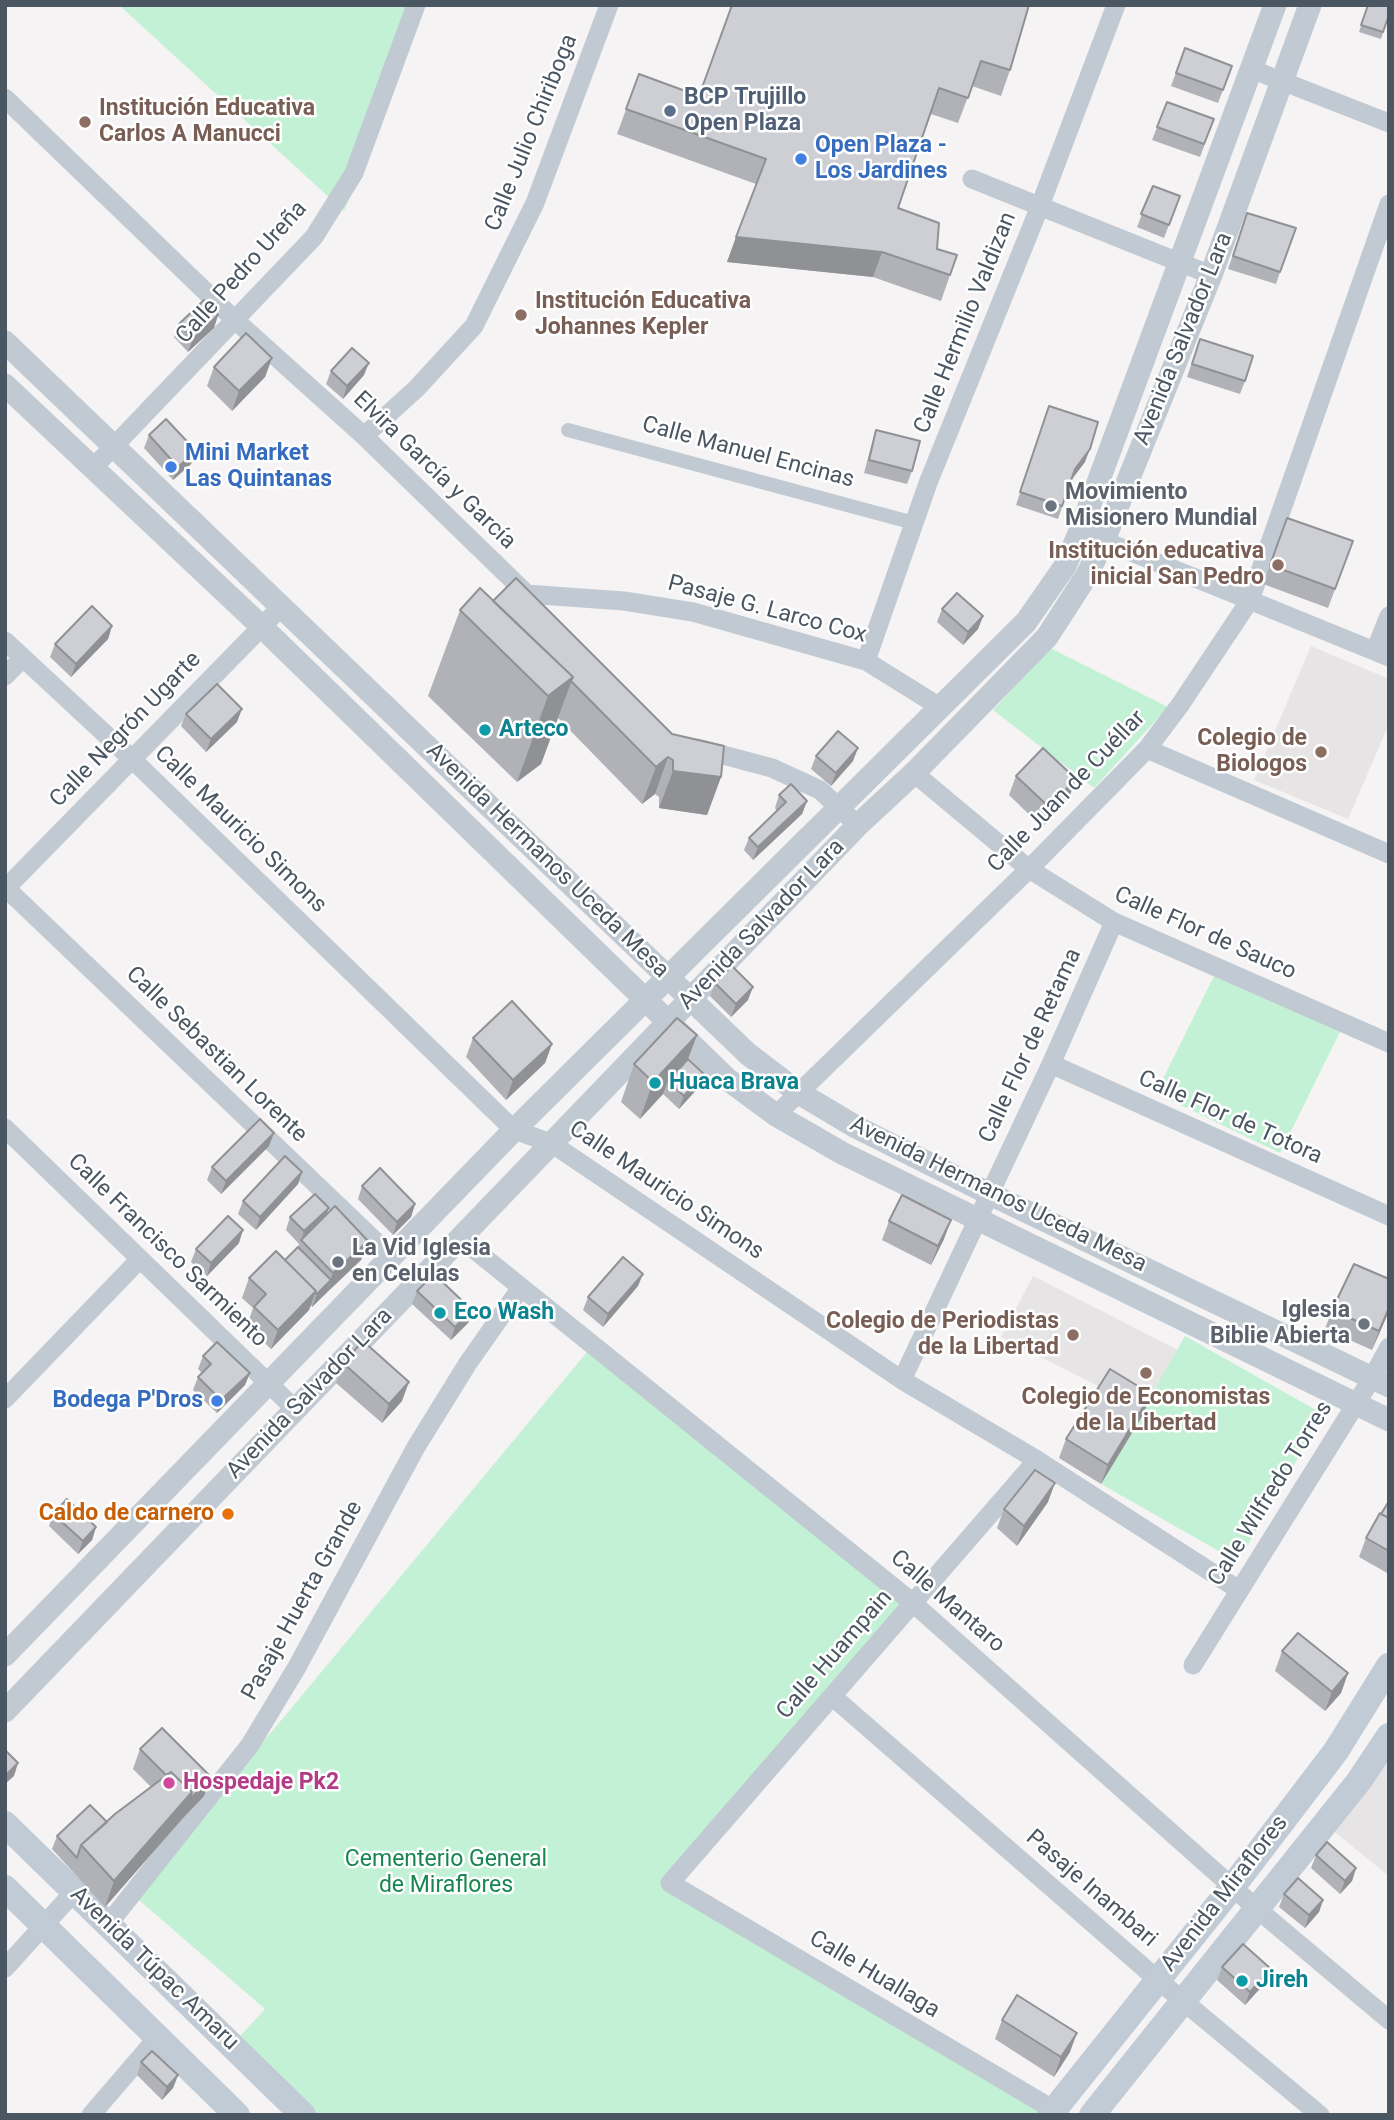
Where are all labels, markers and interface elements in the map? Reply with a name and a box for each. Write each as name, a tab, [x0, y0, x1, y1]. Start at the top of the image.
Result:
street label: Calle Julio Chiriboga	[480, 30, 584, 236]
place label: BCP Trujillo Open Plaza	[684, 84, 806, 138]
place label: Institución Educativa Carlos A Manucci	[99, 95, 315, 149]
marker: BCP Trujillo Open Plaza	[662, 103, 678, 119]
marker: Institución Educativa Carlos A Manucci	[77, 114, 93, 130]
place label: Open Plaza - Los Jardines	[815, 132, 947, 186]
marker: Open Plaza - Los Jardines	[793, 151, 809, 167]
street label: Calle Pedro Ureña	[171, 196, 313, 350]
street label: Calle Hermilio Valdizan	[909, 208, 1023, 438]
street label: Avenida Salvador Lara	[1129, 229, 1239, 449]
place label: Institución Educativa Johannes Kepler	[535, 288, 751, 342]
marker: Institución Educativa Johannes Kepler	[513, 307, 529, 323]
street label: Elvira García y García	[347, 386, 521, 556]
street label: Calle Manuel Encinas	[639, 411, 857, 495]
place label: Mini Market Las Quintanas	[185, 440, 332, 494]
marker: Mini Market Las Quintanas	[163, 459, 179, 475]
place label: Movimiento Misionero Mundial	[1065, 479, 1258, 533]
marker: Movimiento Misionero Mundial	[1043, 498, 1059, 514]
place label: Institución educativa inicial San Pedro	[1048, 538, 1264, 592]
marker: Institución educativa inicial San Pedro	[1270, 557, 1286, 573]
street label: Pasaje G. Larco Cox	[665, 570, 869, 650]
street label: Calle Negrón Ugarte	[45, 646, 207, 814]
street label: Calle Juan de Cuéllar	[982, 705, 1152, 879]
place label: Arteco	[499, 716, 569, 744]
marker: Arteco	[477, 722, 493, 738]
place label: Colegio de Biologos	[1197, 725, 1307, 779]
street label: Avenida Hermanos Uceda Mesa	[420, 738, 674, 984]
street label: Calle Mauricio Simons	[148, 741, 332, 919]
marker: Colegio de Biologos	[1313, 744, 1329, 760]
street label: Avenida Salvador Lara	[673, 834, 851, 1016]
street label: Calle Flor de Sauco	[1110, 881, 1300, 987]
street label: Calle Flor de Retama	[974, 944, 1088, 1148]
street label: Calle Sebastian Lorente	[120, 961, 312, 1149]
street label: Calle Flor de Totora	[1134, 1065, 1326, 1171]
place label: Huaca Brava	[669, 1069, 799, 1097]
marker: Huaca Brava	[647, 1075, 663, 1091]
street label: Avenida Hermanos Uceda Mesa	[845, 1111, 1151, 1279]
street label: Calle Mauricio Simons	[563, 1116, 769, 1266]
street label: Calle Francisco Sarmiento	[61, 1148, 273, 1354]
place label: La Vid Iglesia en Celulas	[352, 1235, 491, 1289]
marker: La Vid Iglesia en Celulas	[330, 1254, 346, 1270]
place label: Iglesia Biblie Abierta	[1210, 1297, 1350, 1351]
place label: Eco Wash	[454, 1299, 554, 1327]
street label: Avenida Salvador Lara	[221, 1303, 399, 1485]
marker: Eco Wash	[432, 1305, 448, 1321]
place label: Colegio de Periodistas de la Libertad	[826, 1308, 1059, 1362]
marker: Iglesia Biblie Abierta	[1356, 1316, 1372, 1332]
marker: Colegio de Periodistas de la Libertad	[1065, 1327, 1081, 1343]
marker: Colegio de Economistas de la Libertad	[1138, 1365, 1154, 1381]
place label: Colegio de Economistas de la Libertad	[1022, 1384, 1270, 1438]
place label: Bodega P'Dros	[52, 1387, 203, 1415]
marker: Bodega P'Dros	[209, 1393, 225, 1409]
street label: Calle Wilfredo Torres	[1203, 1396, 1339, 1592]
street label: Pasaje Huerta Grande	[237, 1497, 369, 1705]
place label: Caldo de carnero	[39, 1500, 214, 1528]
marker: Caldo de carnero	[220, 1506, 236, 1522]
street label: Calle Mantaro	[884, 1545, 1010, 1659]
street label: Calle Huampain	[771, 1585, 899, 1725]
place label: Hospedaje Pk2	[183, 1769, 339, 1797]
marker: Hospedaje Pk2	[161, 1775, 177, 1791]
street label: Avenida Miraflores	[1155, 1810, 1295, 1978]
street label: Pasaje Inambari	[1020, 1824, 1162, 1954]
park label: Cementerio General de Miraflores	[345, 1846, 547, 1900]
street label: Avenida Túpac Amaru	[64, 1881, 244, 2057]
street label: Calle Huallaga	[804, 1925, 944, 2025]
place label: Jireh	[1256, 1967, 1308, 1995]
marker: Jireh	[1234, 1973, 1250, 1989]

